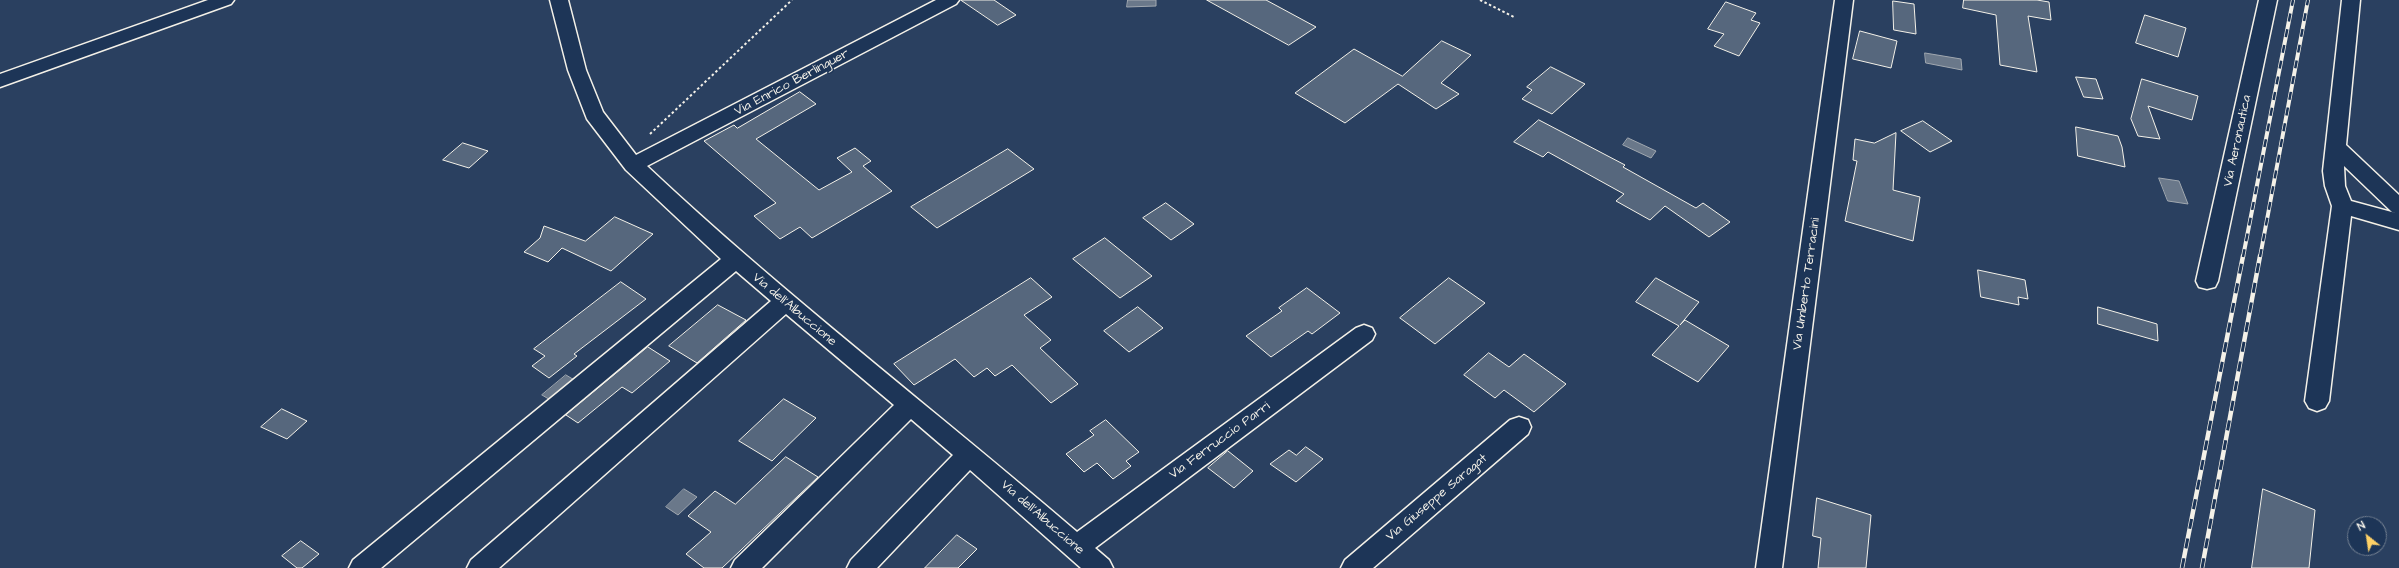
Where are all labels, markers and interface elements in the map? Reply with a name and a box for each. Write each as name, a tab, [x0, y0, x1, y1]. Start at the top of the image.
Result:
street label: Via Enrico Berlinguer	[732, 46, 852, 120]
street label: Via Aeronautica	[2221, 94, 2255, 188]
street label: Via Umberto Terracini	[1790, 217, 1824, 351]
street label: Via dell'Albuccione	[749, 270, 839, 350]
street label: Via Ferruccio Parri	[1166, 399, 1274, 483]
street label: Via Giuseppe Saragat	[1383, 451, 1491, 545]
street label: Via dell'Albuccione	[997, 478, 1087, 558]
north arrow	[2347, 516, 2387, 556]
text: N	[2355, 518, 2368, 534]

